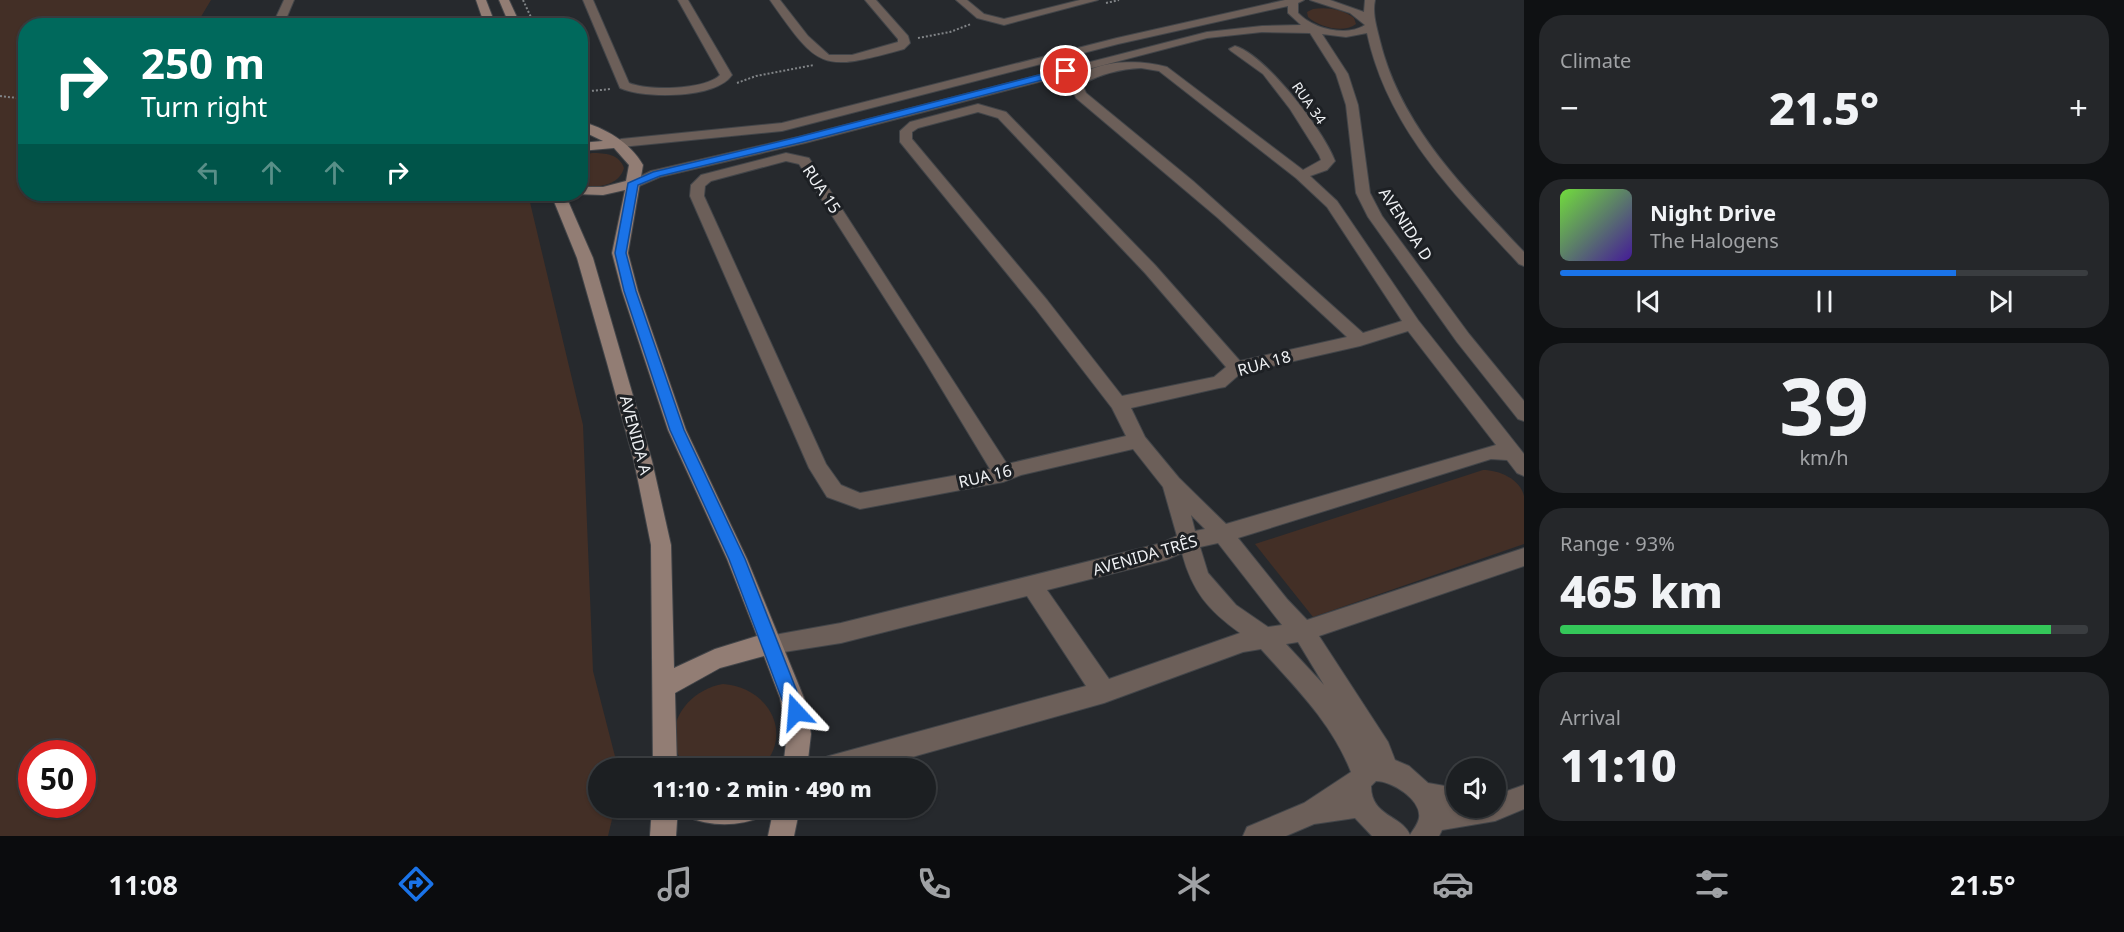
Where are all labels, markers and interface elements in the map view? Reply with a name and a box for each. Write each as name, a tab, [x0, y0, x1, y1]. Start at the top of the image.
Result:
text: 250 m	[141, 34, 265, 91]
icon: right	[42, 42, 120, 120]
pin	[1040, 45, 1091, 96]
text: Climate	[1560, 47, 1631, 74]
icon: arrive	[1049, 54, 1082, 87]
text: 21.5°	[1769, 77, 1879, 138]
street label: RUA 34	[1288, 78, 1331, 128]
text: −	[1560, 85, 1579, 130]
text: +	[2069, 85, 2088, 130]
text: Turn right	[141, 88, 267, 125]
icon: left	[192, 156, 225, 189]
icon: ahead	[255, 156, 288, 189]
icon: ahead	[318, 156, 351, 189]
icon: right	[381, 156, 414, 189]
street label: RUA 15	[798, 160, 846, 218]
street label: AVENIDA D	[1374, 183, 1438, 265]
text: Night Drive	[1650, 197, 1776, 227]
text: The Halogens	[1650, 227, 1779, 254]
icon: previous	[1632, 285, 1665, 318]
icon: pause	[1808, 285, 1841, 318]
icon: next	[1984, 285, 2017, 318]
street label: RUA 18	[1235, 345, 1293, 381]
text: 39	[1779, 352, 1869, 458]
street label: AVENIDA A	[615, 393, 657, 478]
text: km/h	[1799, 444, 1849, 471]
street label: RUA 16	[956, 459, 1014, 493]
street label: AVENIDA TRÊS	[1090, 529, 1200, 580]
text: Range · 93%	[1560, 530, 1675, 557]
text: 465 km	[1560, 560, 1723, 621]
position arrow	[764, 680, 828, 744]
text: Arrival	[1560, 704, 1621, 731]
text: 11:10	[1560, 734, 1677, 795]
speed limit sign: 50	[18, 740, 96, 818]
map controls	[1446, 758, 1506, 818]
button: sound	[1446, 758, 1506, 818]
text: 11:10 · 2 min · 490 m	[652, 773, 872, 803]
icon: directions	[395, 863, 437, 905]
icon: music	[654, 863, 696, 905]
icon: phone	[913, 863, 955, 905]
icon: climate	[1173, 863, 1215, 905]
icon: car	[1432, 863, 1474, 905]
icon: filters	[1691, 863, 1733, 905]
text: 11:08	[109, 866, 178, 903]
text: 21.5°	[1950, 866, 2015, 903]

